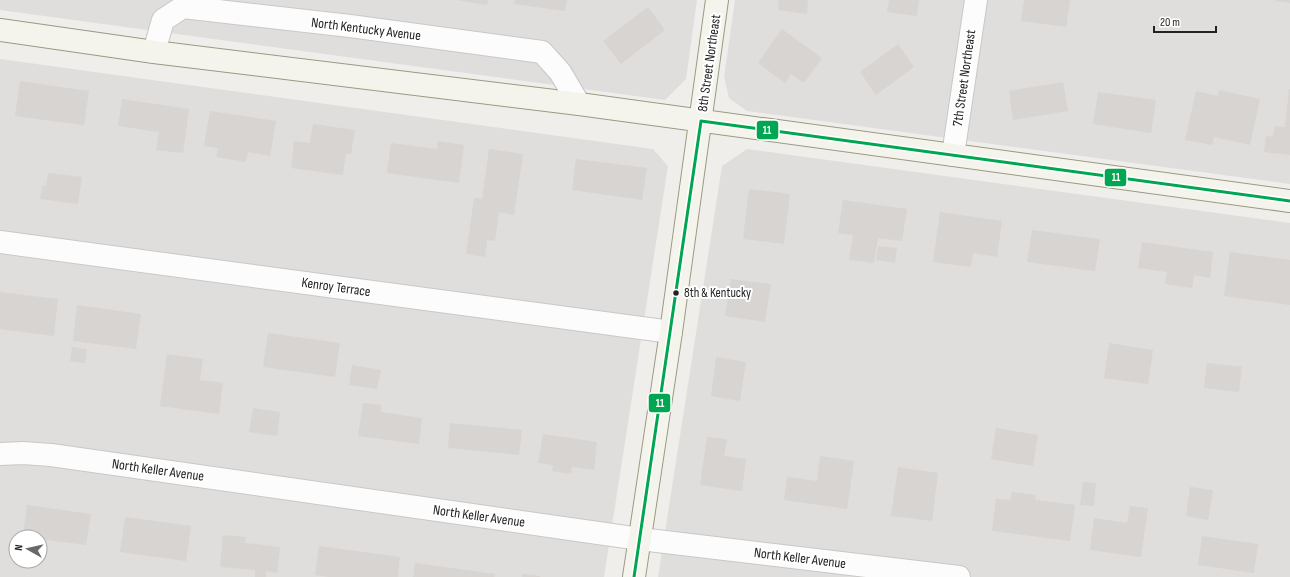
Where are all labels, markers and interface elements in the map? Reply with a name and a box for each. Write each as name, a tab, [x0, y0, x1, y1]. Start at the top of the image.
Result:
scale bar	[1154, 8, 1216, 34]
street label: 8th Street Northeast	[694, 13, 724, 113]
street label: North Kentucky Avenue	[310, 14, 422, 44]
text: 20 m	[1160, 15, 1180, 30]
street label: 7th Street Northeast	[949, 28, 979, 128]
line badge: 11	[756, 120, 779, 140]
text: 11	[763, 124, 772, 137]
line badge: 11	[1104, 168, 1127, 187]
text: 11	[1112, 171, 1121, 184]
street label: Kenroy Terrace	[300, 274, 372, 300]
place label: 8th & Kentucky	[684, 285, 751, 301]
marker: 8th & Kentucky	[671, 288, 681, 298]
line badge: 11	[648, 393, 671, 413]
text: 11	[656, 397, 665, 410]
street label: North Keller Avenue	[111, 455, 205, 485]
street label: North Keller Avenue	[432, 501, 526, 531]
north arrow	[8, 529, 48, 569]
text: N	[12, 544, 25, 551]
street label: North Keller Avenue	[753, 544, 847, 572]

